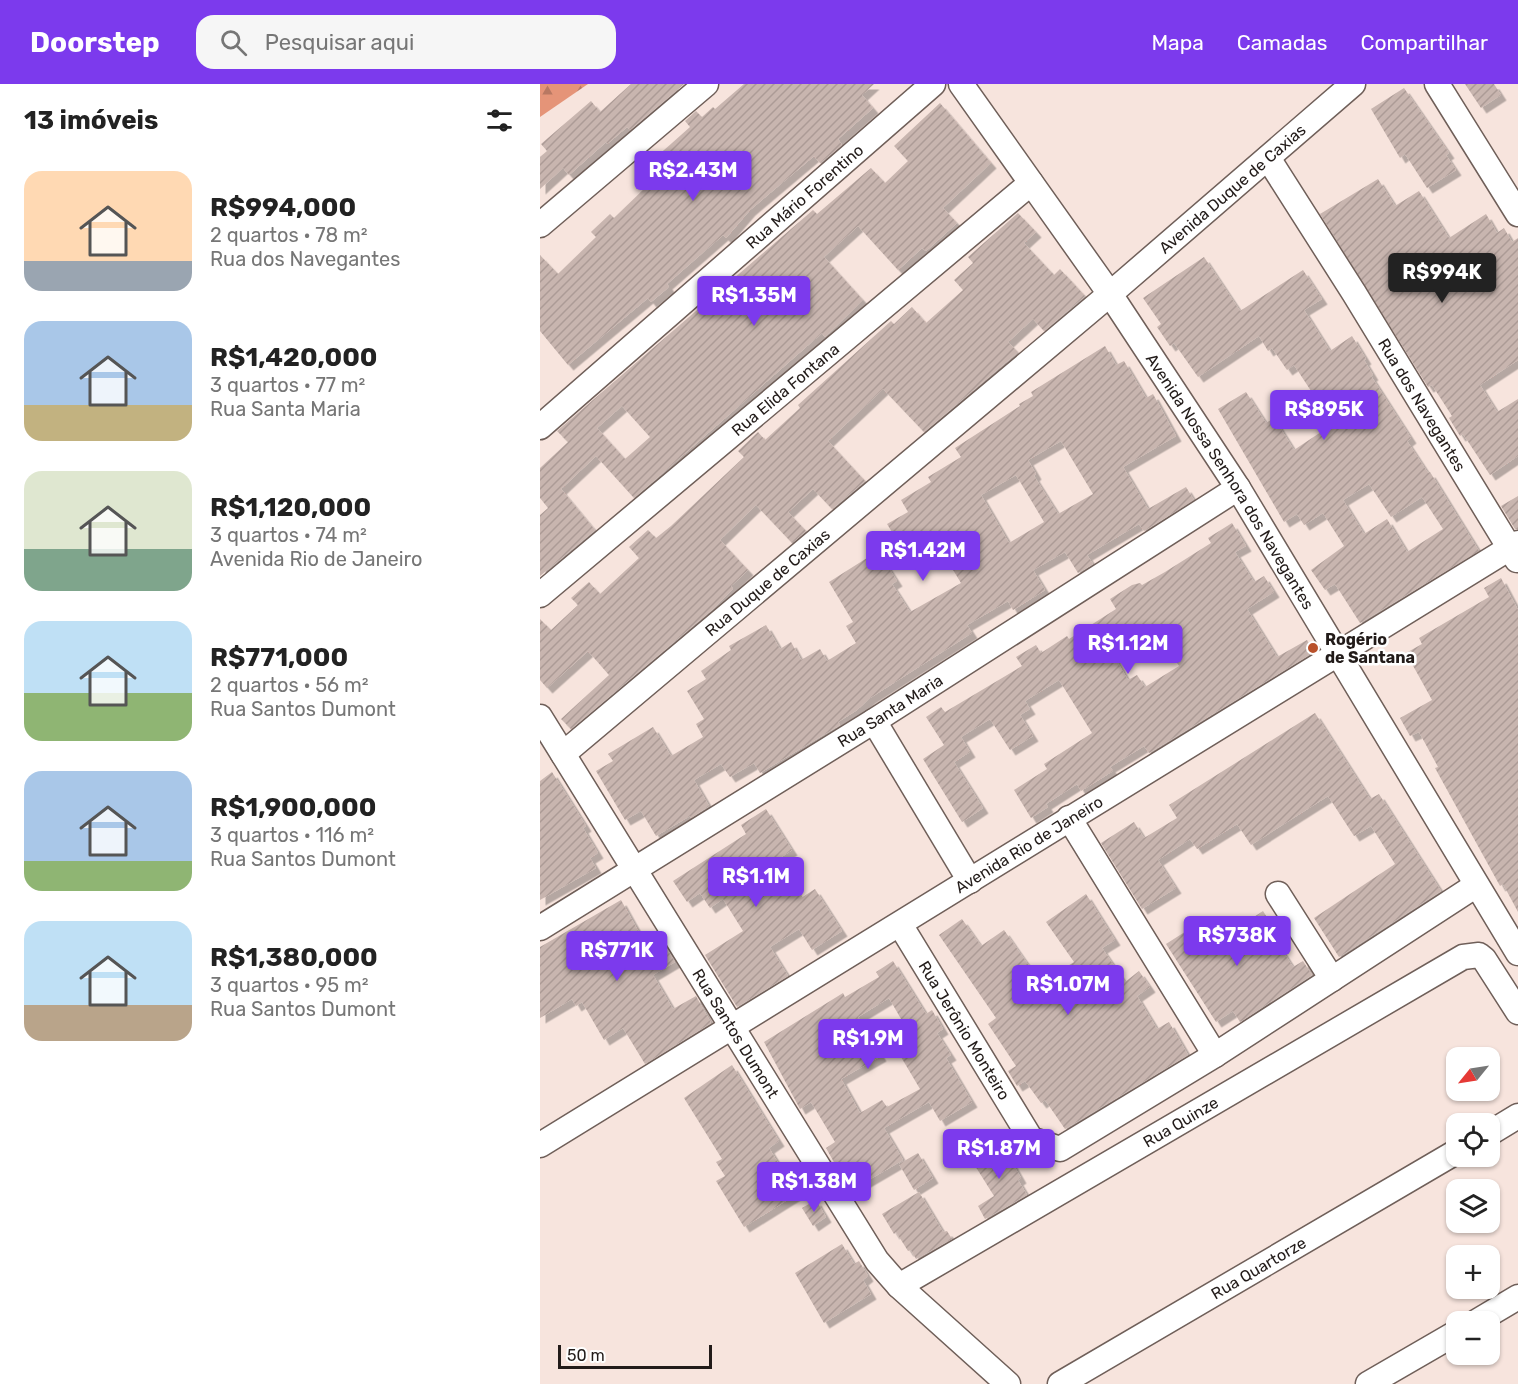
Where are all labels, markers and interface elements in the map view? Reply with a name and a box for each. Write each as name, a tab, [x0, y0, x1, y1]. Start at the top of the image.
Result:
search box	[196, 15, 616, 69]
text: Doorstep	[30, 26, 160, 59]
icon: search	[217, 26, 250, 59]
text: Pesquisar aqui	[265, 29, 414, 56]
text: Mapa	[1151, 30, 1204, 55]
text: Camadas	[1237, 30, 1327, 55]
text: Compartilhar	[1360, 30, 1488, 55]
icon: filters	[483, 104, 516, 137]
text: 13 imóveis	[24, 105, 158, 136]
street label: Avenida Duque de Caxias	[1155, 120, 1310, 258]
street label: Rua Mário Forentino	[742, 140, 867, 253]
pin: R$2.43M	[638, 151, 748, 202]
text: R$2.43M	[648, 158, 738, 182]
text: R$994,000	[210, 192, 356, 223]
icon: home	[72, 195, 144, 267]
text: 2 quartos · 78 m²	[210, 223, 368, 247]
text: Rua dos Navegantes	[210, 247, 400, 271]
pin: R$994K	[1393, 253, 1491, 304]
text: R$994K	[1402, 260, 1482, 284]
pin: R$1.35M	[699, 276, 809, 327]
text: R$1.35M	[711, 283, 797, 307]
street label: Rua dos Navegantes	[1374, 335, 1470, 475]
street label: Rua Elida Fontana	[728, 339, 843, 440]
text: R$1,420,000	[210, 342, 378, 373]
icon: home	[72, 345, 144, 417]
street label: Avenida Nossa Senhora dos Navegantes	[1142, 350, 1318, 613]
text: 3 quartos · 77 m²	[210, 373, 365, 397]
pin: R$895K	[1275, 390, 1373, 441]
text: Rua Santa Maria	[210, 397, 361, 421]
text: R$895K	[1284, 397, 1364, 421]
text: R$1,120,000	[210, 492, 371, 523]
icon: home	[72, 495, 144, 567]
text: 3 quartos · 74 m²	[210, 523, 367, 547]
street label: Rua Duque de Caxias	[701, 525, 834, 640]
pin: R$1.42M	[868, 531, 978, 582]
text: R$1.42M	[880, 538, 966, 562]
text: Avenida Rio de Janeiro	[210, 547, 423, 571]
pin: R$1.12M	[1073, 624, 1183, 675]
place label: Rogério de Santana	[1325, 630, 1415, 667]
text: R$1.12M	[1087, 631, 1169, 655]
marker: Rogério de Santana	[1306, 641, 1320, 655]
text: R$771,000	[210, 642, 348, 673]
icon: home	[72, 645, 144, 717]
street label: Rua Santa Maria	[834, 671, 946, 751]
text: 2 quartos · 56 m²	[210, 673, 369, 697]
text: Rua Santos Dumont	[210, 697, 396, 721]
text: R$1,900,000	[210, 792, 376, 823]
street label: Avenida Rio de Janeiro	[952, 792, 1107, 897]
icon: home	[72, 795, 144, 867]
text: 3 quartos · 116 m²	[210, 823, 374, 847]
text: Rua Santos Dumont	[210, 847, 396, 871]
pin: R$1.1M	[707, 857, 805, 908]
text: R$1.1M	[722, 864, 790, 888]
pin: R$738K	[1188, 916, 1286, 967]
text: R$738K	[1198, 923, 1276, 947]
pin: R$771K	[568, 931, 666, 982]
text: R$771K	[580, 938, 654, 962]
text: R$1,380,000	[210, 942, 378, 973]
icon: home	[72, 945, 144, 1017]
street label: Rua Jerônio Monteiro	[914, 957, 1014, 1103]
street label: Rua Santos Dumont	[688, 965, 783, 1102]
pin: R$1.07M	[1013, 965, 1123, 1016]
text: R$1.07M	[1026, 972, 1110, 996]
text: 3 quartos · 95 m²	[210, 973, 369, 997]
text: Rua Santos Dumont	[210, 997, 396, 1021]
pin: R$1.9M	[819, 1019, 917, 1070]
text: R$1.9M	[832, 1026, 904, 1050]
north arrow	[1446, 1047, 1500, 1101]
map controls	[1446, 1047, 1500, 1365]
street label: Rua Quinze	[1140, 1093, 1222, 1152]
button: locate	[1446, 1113, 1500, 1167]
pin: R$1.87M	[944, 1129, 1054, 1180]
text: R$1.87M	[957, 1136, 1041, 1160]
pin: R$1.38M	[759, 1162, 869, 1213]
text: R$1.38M	[771, 1169, 857, 1193]
button: layers	[1446, 1179, 1500, 1233]
street label: Rua Quartorze	[1208, 1233, 1310, 1303]
button: +	[1446, 1245, 1500, 1299]
button: −	[1446, 1311, 1500, 1365]
scale bar	[558, 1342, 712, 1370]
text: 50 m	[567, 1346, 605, 1365]

